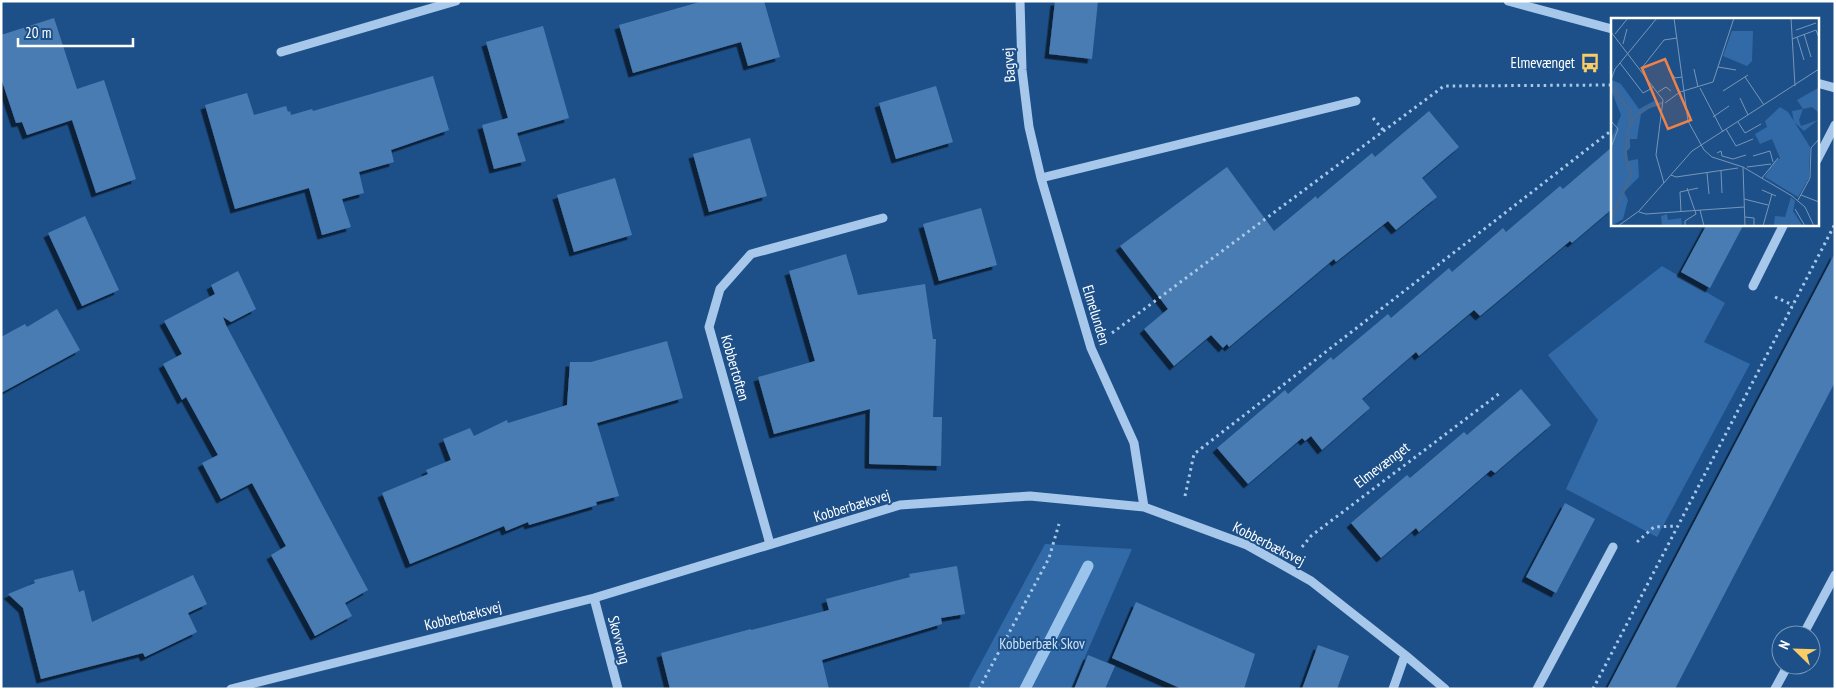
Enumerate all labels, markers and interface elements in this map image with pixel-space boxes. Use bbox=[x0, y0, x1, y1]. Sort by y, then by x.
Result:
scale bar bbox=[18, 15, 132, 47]
inset map bbox=[1611, 18, 1818, 225]
text: 20 m bbox=[25, 23, 51, 42]
street label: Bagvej bbox=[998, 47, 1019, 83]
bus stop icon: Elmevænget bbox=[1579, 52, 1601, 74]
place label: Elmevænget bbox=[1511, 53, 1575, 72]
street label: Elmelunden bbox=[1078, 283, 1115, 347]
street label: Kobbertoften bbox=[717, 333, 754, 403]
street label: Elmevænget bbox=[1350, 438, 1413, 492]
street label: Kobberbæksvej bbox=[811, 485, 892, 526]
street label: Kobberbæksvej bbox=[1230, 517, 1309, 570]
street label: Kobberbæksvej bbox=[422, 597, 503, 634]
street label: Skovvang bbox=[604, 614, 635, 666]
north arrow bbox=[1771, 625, 1821, 675]
park label: Kobberbæk Skov bbox=[999, 634, 1085, 653]
text: N bbox=[1774, 638, 1794, 652]

